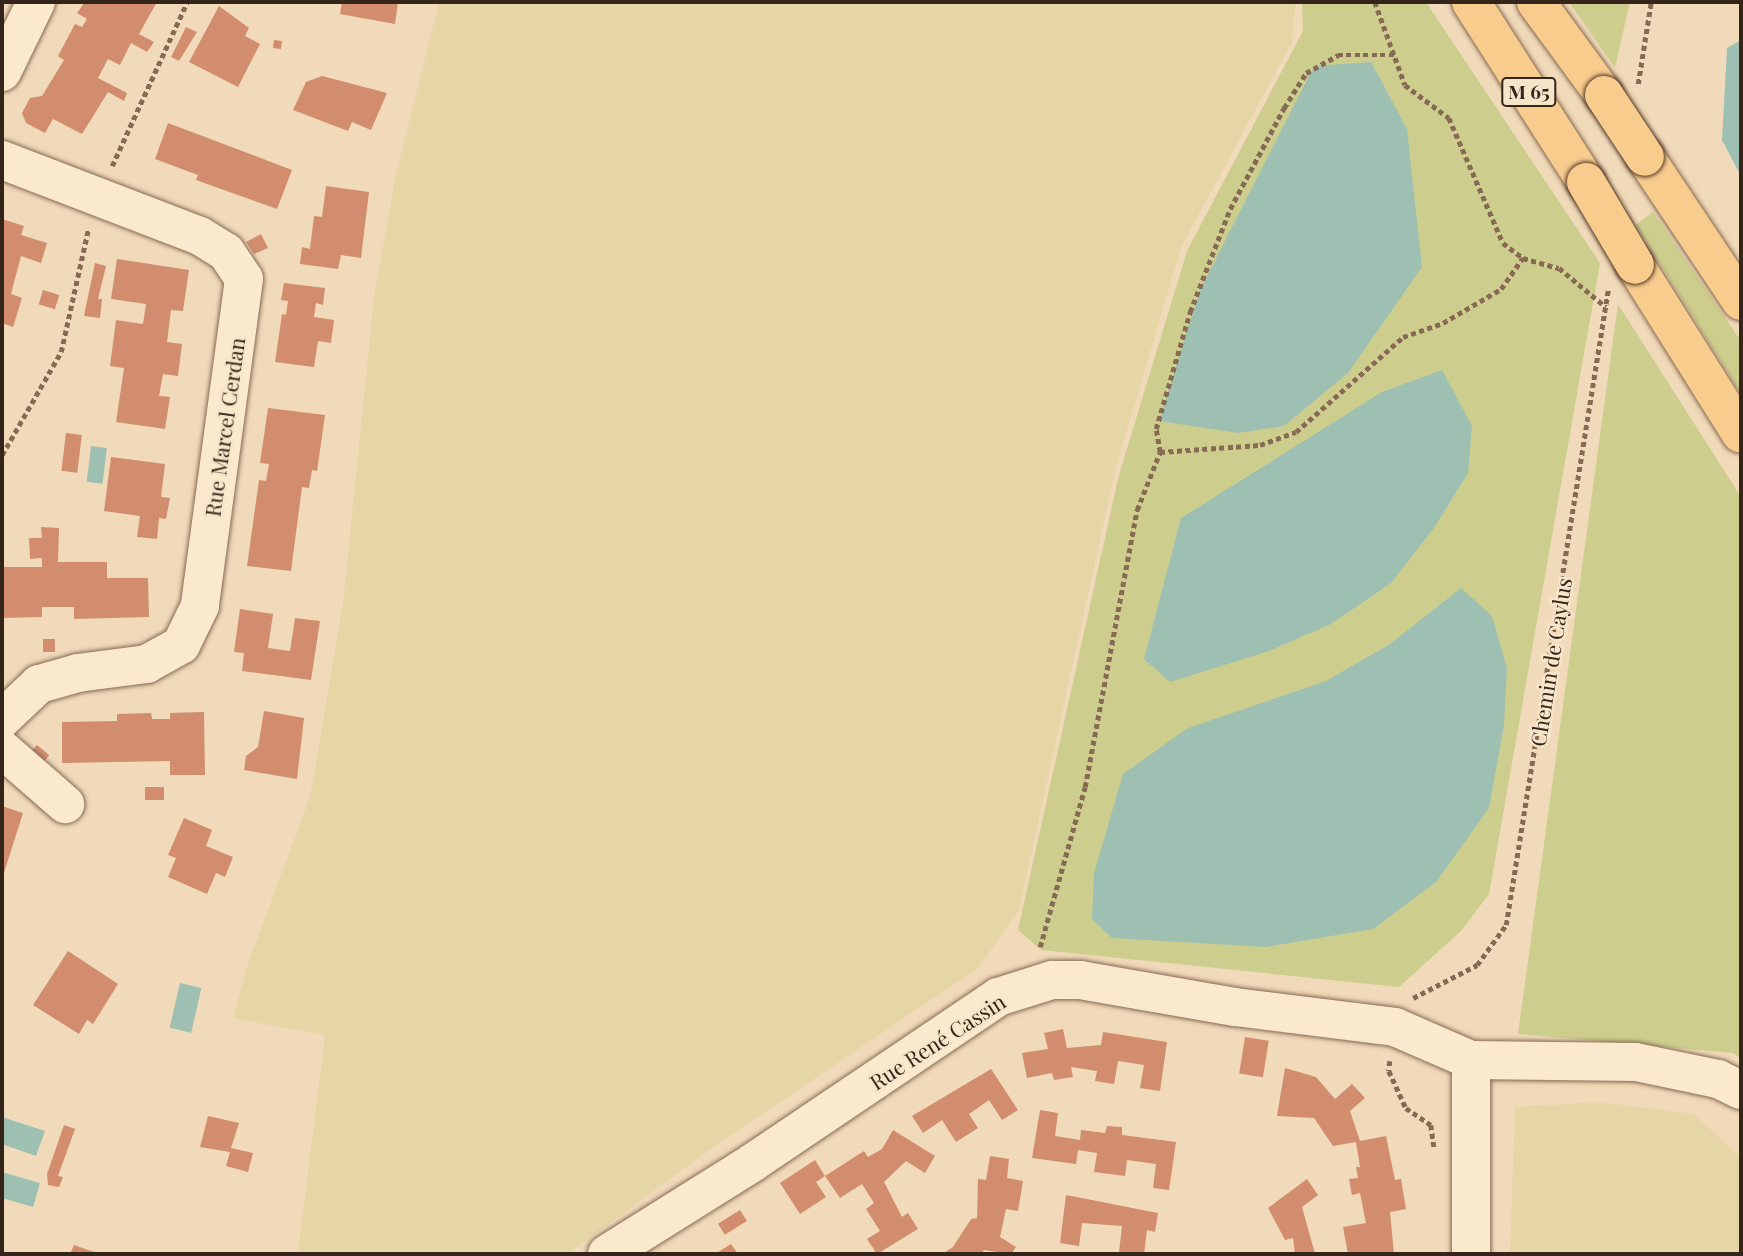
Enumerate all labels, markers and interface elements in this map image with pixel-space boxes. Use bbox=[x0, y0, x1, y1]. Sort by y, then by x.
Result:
road number: M 65 bbox=[1501, 76, 1557, 108]
street label: Rue Marcel Cerdan bbox=[199, 336, 249, 518]
street label: Chemin de Caylus bbox=[1524, 576, 1576, 748]
street label: Rue René Cassin bbox=[864, 988, 1010, 1094]

